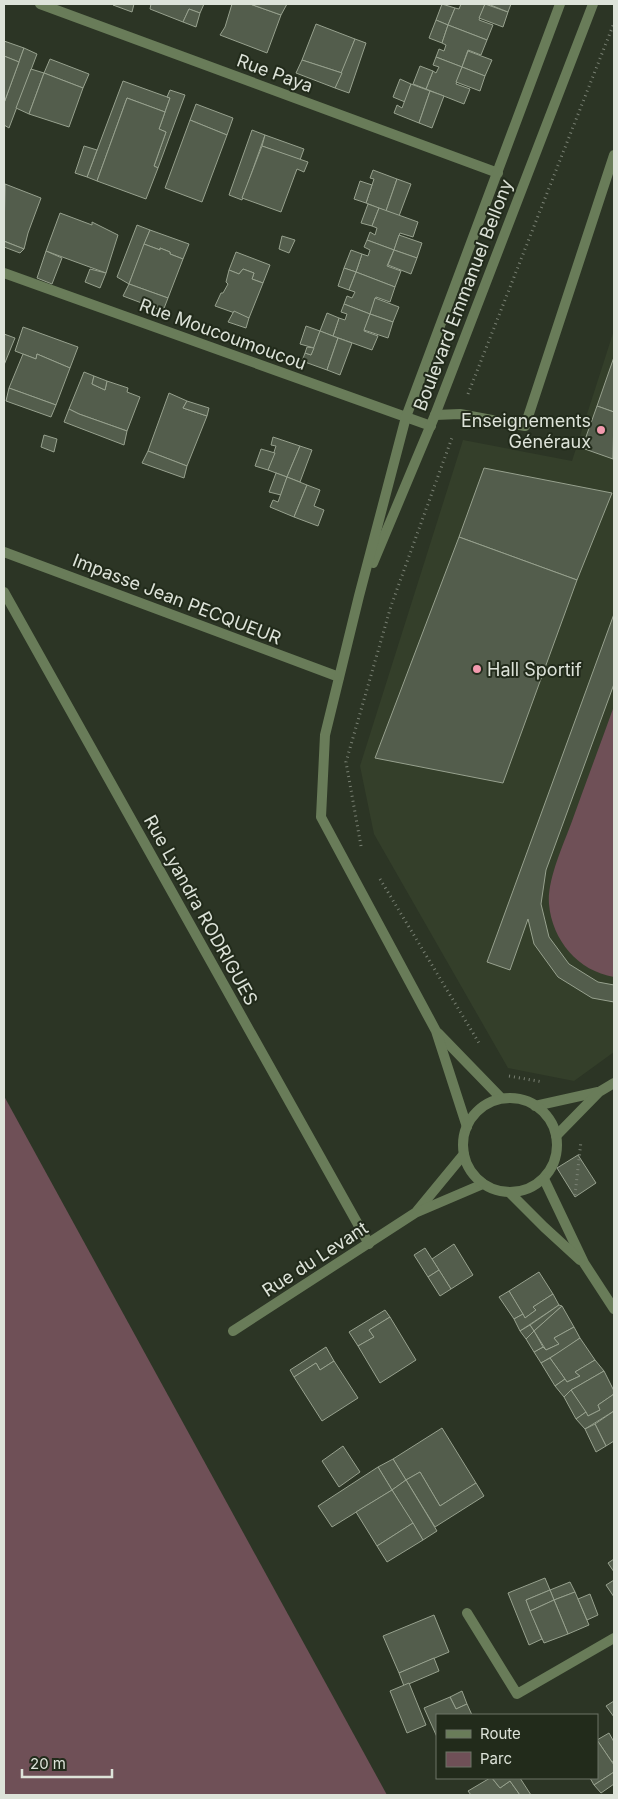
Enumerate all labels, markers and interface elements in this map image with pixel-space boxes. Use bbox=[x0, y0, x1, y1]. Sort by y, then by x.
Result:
street label: Rue Paya bbox=[234, 50, 316, 96]
street label: Boulevard Emmanuel Bellony bbox=[409, 176, 517, 414]
street label: Rue Moucoumoucou bbox=[137, 294, 309, 374]
place label: Enseignements Généraux bbox=[461, 410, 591, 452]
marker: Enseignements Généraux bbox=[595, 424, 607, 436]
street label: Impasse Jean PECQUEUR bbox=[70, 549, 285, 649]
place label: Hall Sportif bbox=[487, 659, 582, 680]
marker: Hall Sportif bbox=[471, 663, 483, 675]
street label: Rue Lyandra RODRIGUES bbox=[140, 811, 262, 1009]
street label: Rue du Levant bbox=[258, 1217, 372, 1301]
legend bbox=[436, 1714, 598, 1779]
text: Route bbox=[480, 1724, 521, 1743]
scale bar bbox=[22, 1746, 112, 1778]
text: Parc bbox=[480, 1749, 512, 1768]
text: 20 m bbox=[30, 1754, 66, 1773]

